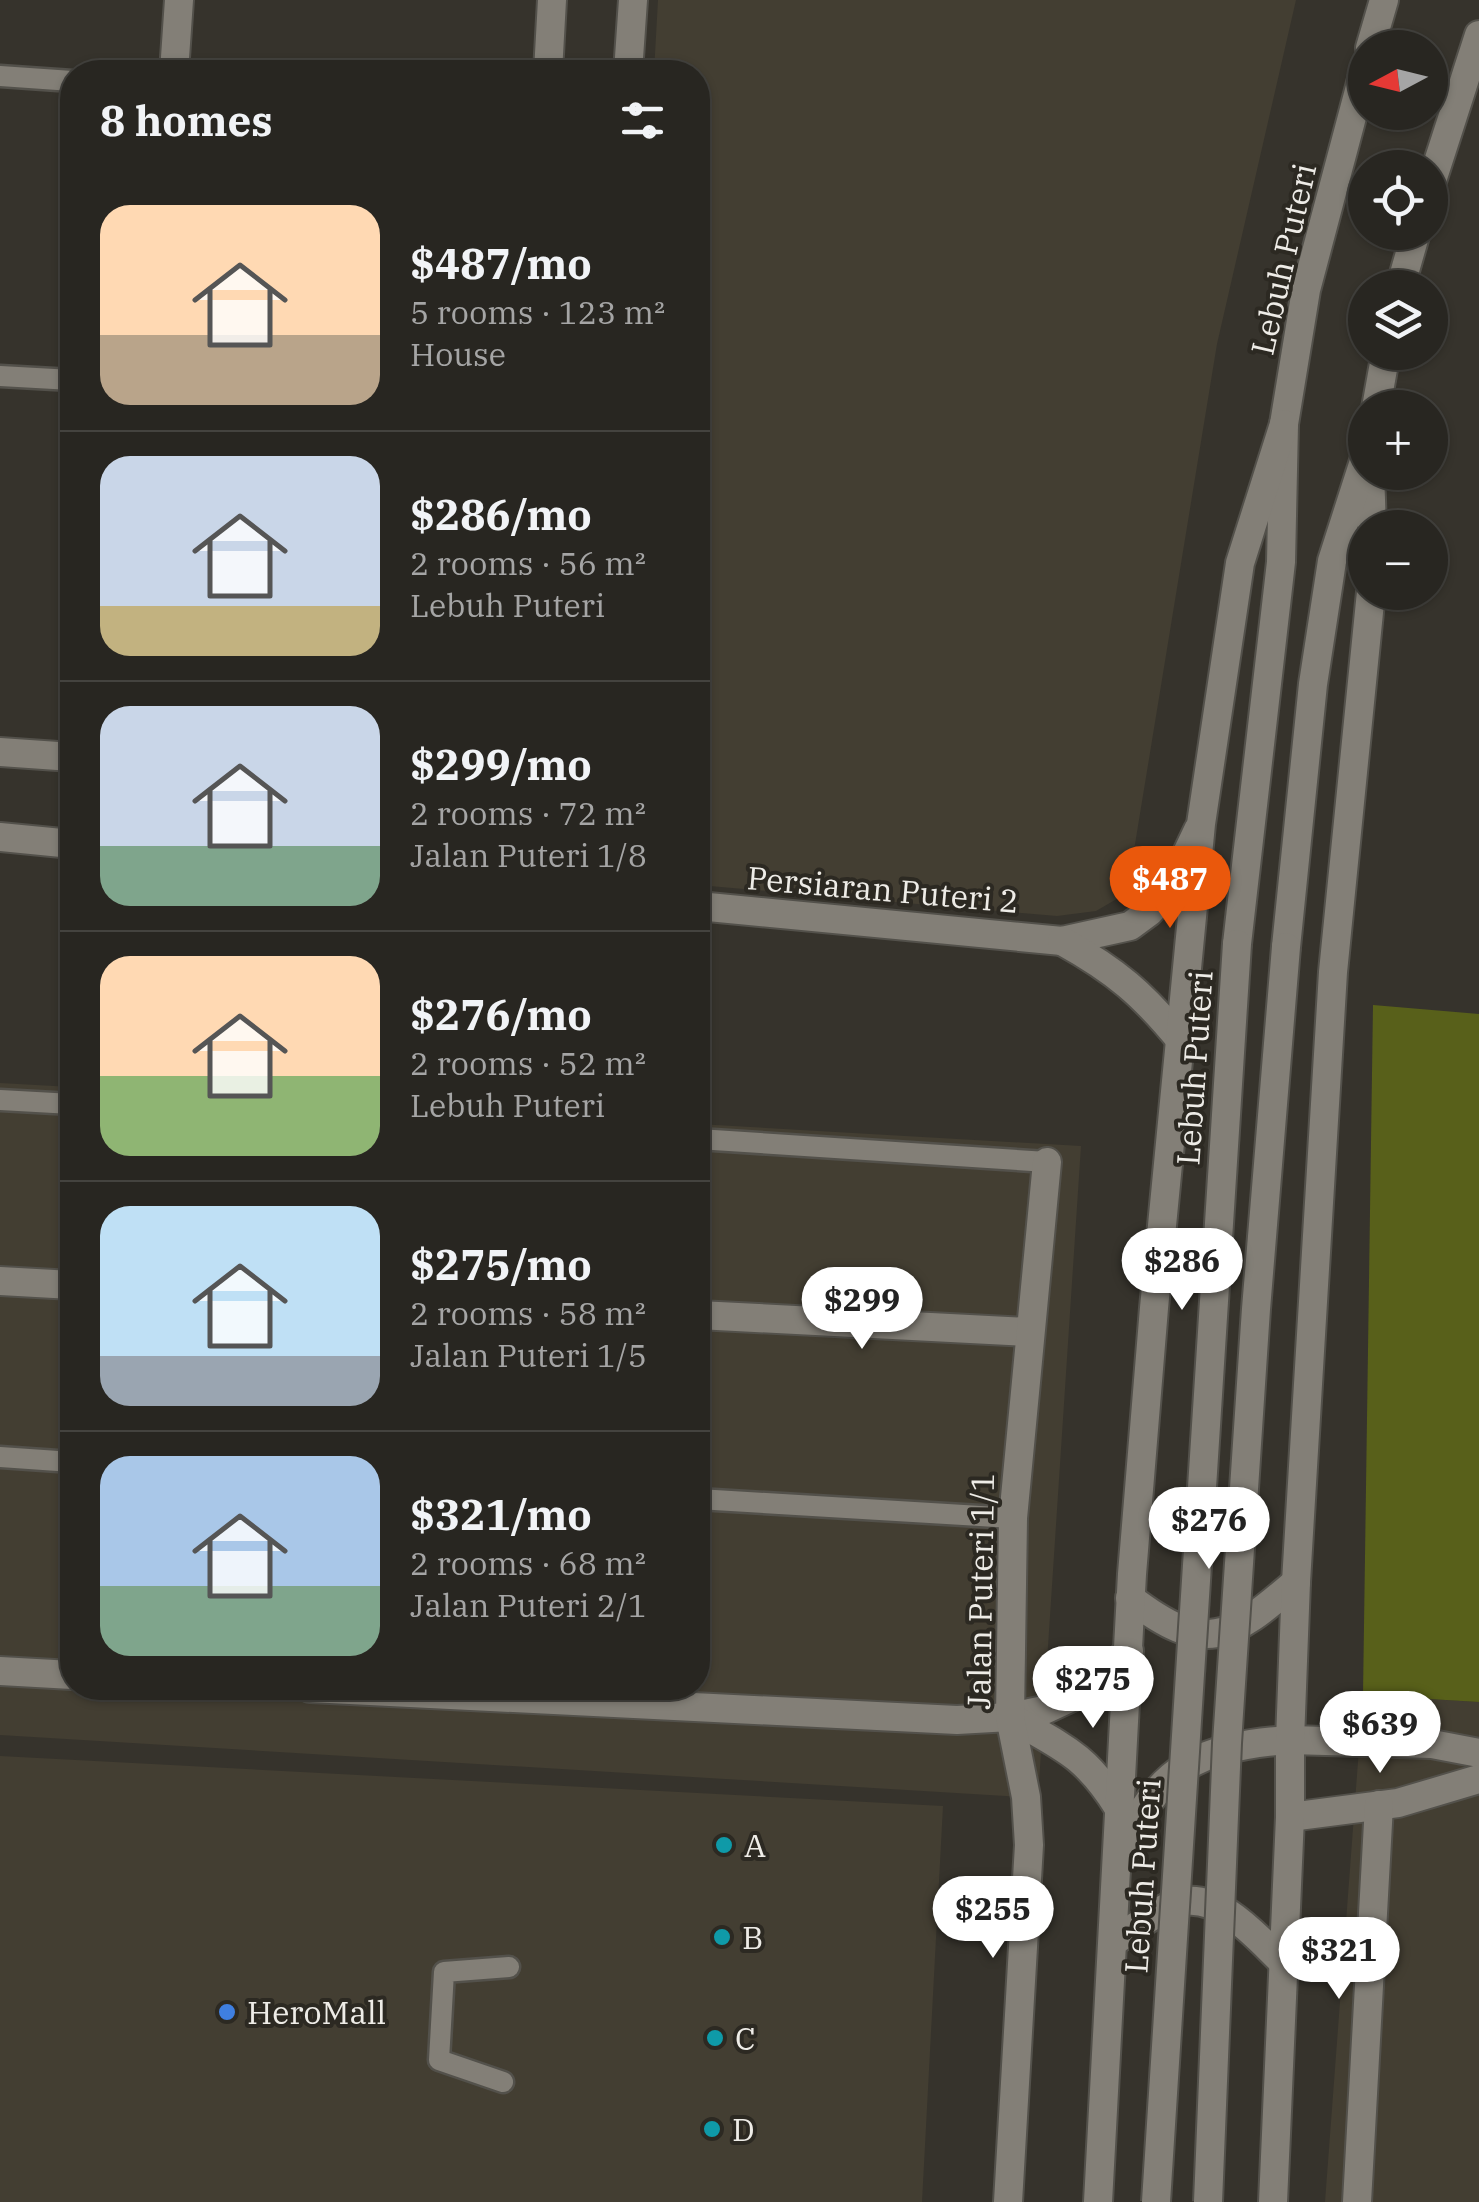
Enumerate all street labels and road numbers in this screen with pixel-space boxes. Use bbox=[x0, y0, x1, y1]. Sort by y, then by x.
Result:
street label: Lebuh Puteri bbox=[1241, 159, 1325, 359]
street label: Persiaran Puteri 2 bbox=[745, 856, 1021, 922]
street label: Lebuh Puteri bbox=[1166, 969, 1222, 1167]
street label: Jalan Puteri 1/1 bbox=[957, 1472, 1003, 1710]
street label: Lebuh Puteri bbox=[1114, 1777, 1170, 1975]

